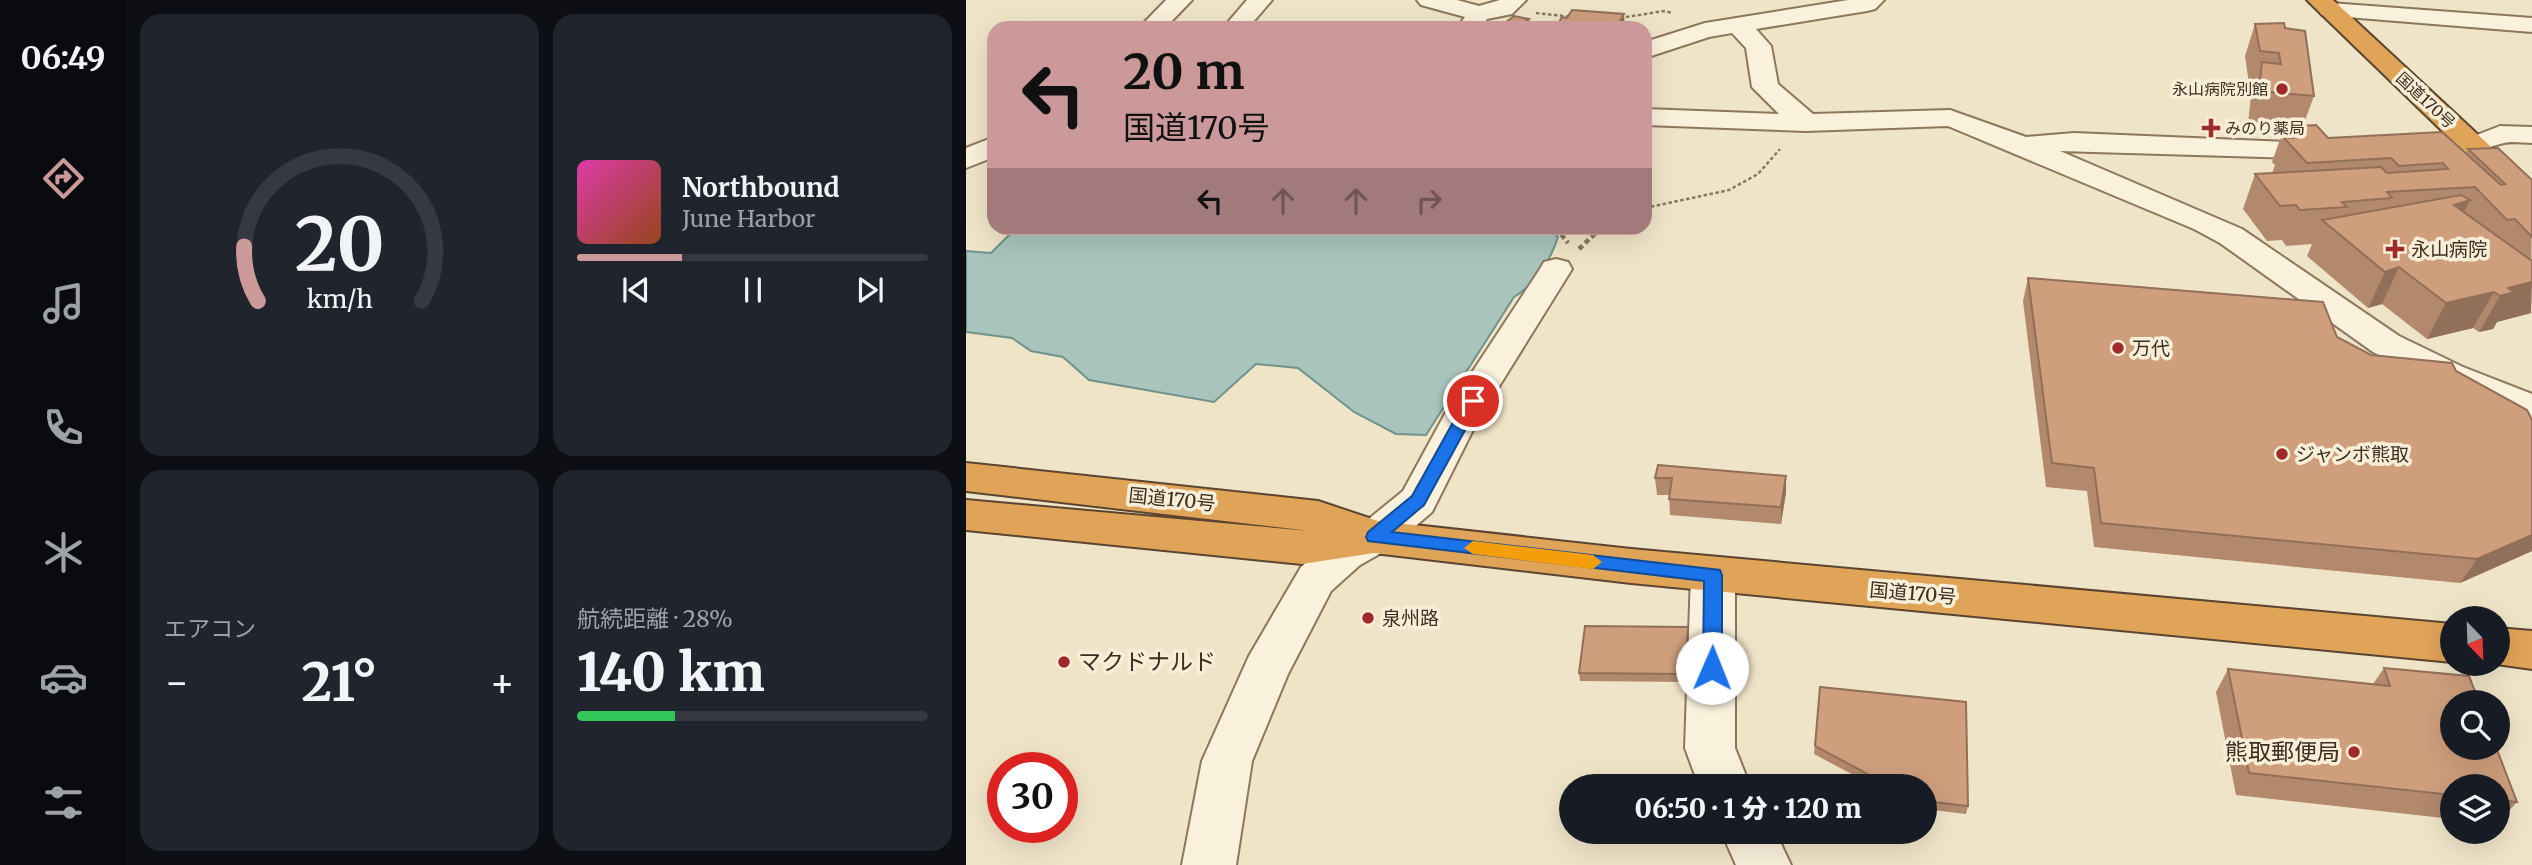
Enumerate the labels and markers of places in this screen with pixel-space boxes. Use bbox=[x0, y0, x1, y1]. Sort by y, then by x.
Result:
place label: 永山病院別館 bbox=[2172, 79, 2268, 99]
marker: 永山病院別館 bbox=[2274, 81, 2290, 97]
place label: みのり薬局 bbox=[2225, 118, 2305, 138]
marker: みのり薬局 bbox=[2203, 120, 2219, 136]
place label: 永山病院 bbox=[2411, 237, 2487, 261]
marker: 永山病院 bbox=[2385, 239, 2405, 259]
place label: 万代 bbox=[2132, 336, 2170, 360]
marker: 万代 bbox=[2110, 340, 2126, 356]
pin bbox=[1443, 371, 1503, 431]
place label: ジャンボ熊取 bbox=[2296, 442, 2409, 466]
marker: ジャンボ熊取 bbox=[2274, 446, 2290, 462]
place label: 泉州路 bbox=[1382, 606, 1439, 630]
marker: 泉州路 bbox=[1360, 610, 1376, 626]
place label: マクドナルド bbox=[1078, 647, 1216, 676]
marker: マクドナルド bbox=[1056, 654, 1072, 670]
place label: 熊取郵便局 bbox=[2225, 737, 2340, 766]
marker: 熊取郵便局 bbox=[2346, 744, 2362, 760]

